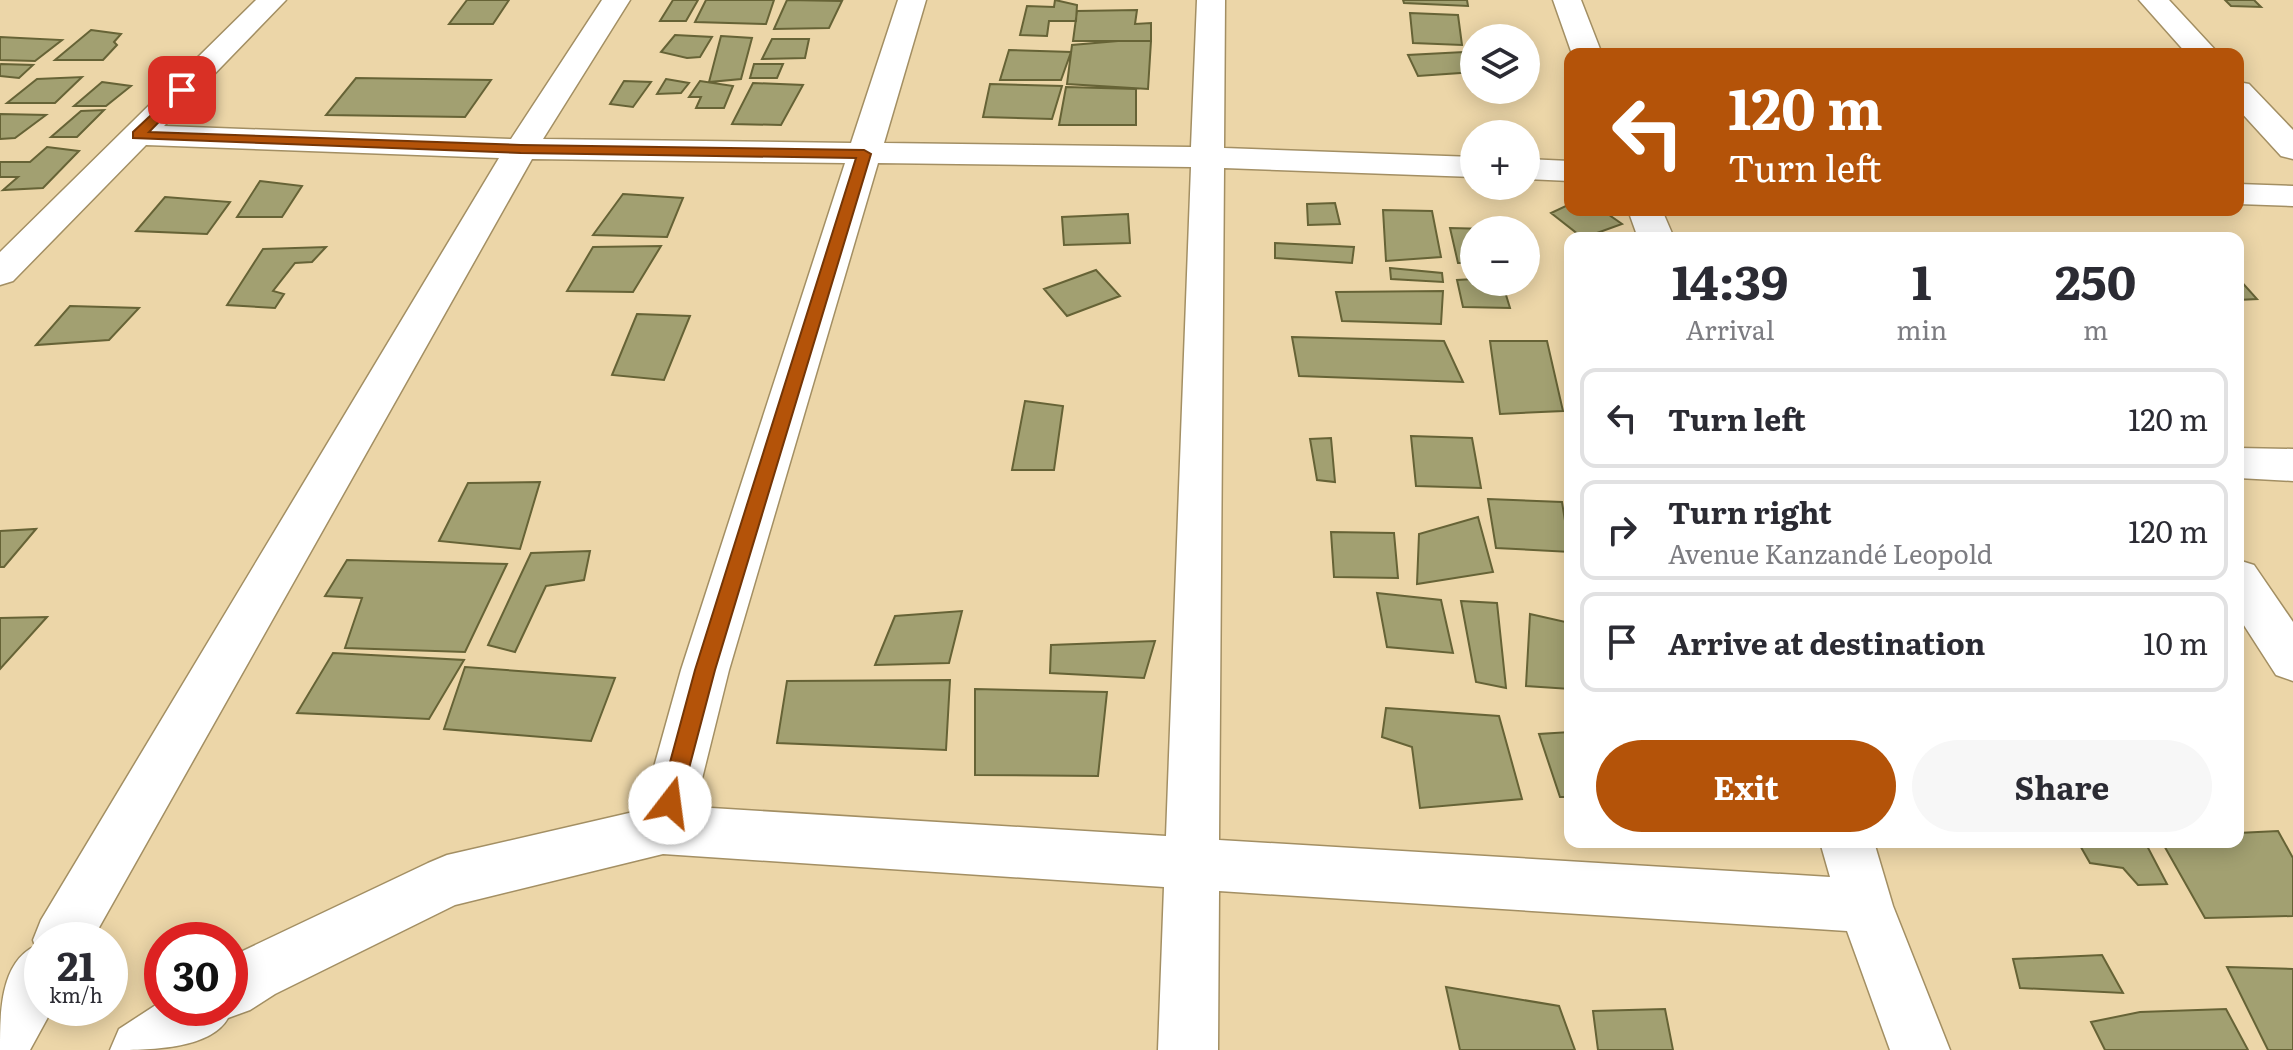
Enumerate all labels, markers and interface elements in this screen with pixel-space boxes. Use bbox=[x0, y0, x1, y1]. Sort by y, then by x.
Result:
map controls bbox=[1460, 24, 1540, 296]
button: layers bbox=[1460, 24, 1540, 104]
pin bbox=[148, 56, 216, 124]
text: 120 m bbox=[1728, 64, 1883, 147]
icon: arrive bbox=[160, 68, 204, 112]
icon: left bbox=[1596, 80, 1700, 184]
button: + bbox=[1460, 120, 1540, 200]
text: Turn left bbox=[1728, 140, 1882, 193]
button: − bbox=[1460, 216, 1540, 296]
text: 14:39 bbox=[1672, 244, 1788, 315]
text: 1 bbox=[1912, 244, 1932, 315]
text: 250 bbox=[2055, 244, 2136, 315]
text: Arrival bbox=[1686, 309, 1774, 348]
text: min bbox=[1896, 309, 1947, 348]
text: m bbox=[2083, 309, 2108, 348]
icon: left bbox=[1600, 396, 1644, 440]
text: Turn left bbox=[1668, 396, 1806, 440]
text: 120 m bbox=[2128, 396, 2208, 440]
text: Turn right bbox=[1668, 489, 1832, 533]
icon: right bbox=[1600, 508, 1644, 552]
text: 120 m bbox=[2128, 508, 2208, 552]
text: Avenue Kanzandé Leopold bbox=[1668, 533, 1993, 572]
icon: arrive bbox=[1600, 620, 1644, 664]
text: Arrive at destination bbox=[1668, 620, 1985, 664]
text: 10 m bbox=[2143, 620, 2208, 664]
button: Exit bbox=[1596, 740, 1896, 832]
button: Share bbox=[1912, 740, 2212, 832]
position arrow bbox=[628, 761, 712, 845]
speed limit sign: 30 bbox=[144, 922, 248, 1026]
text: 21 bbox=[57, 934, 95, 993]
text: km/h bbox=[49, 979, 103, 1009]

